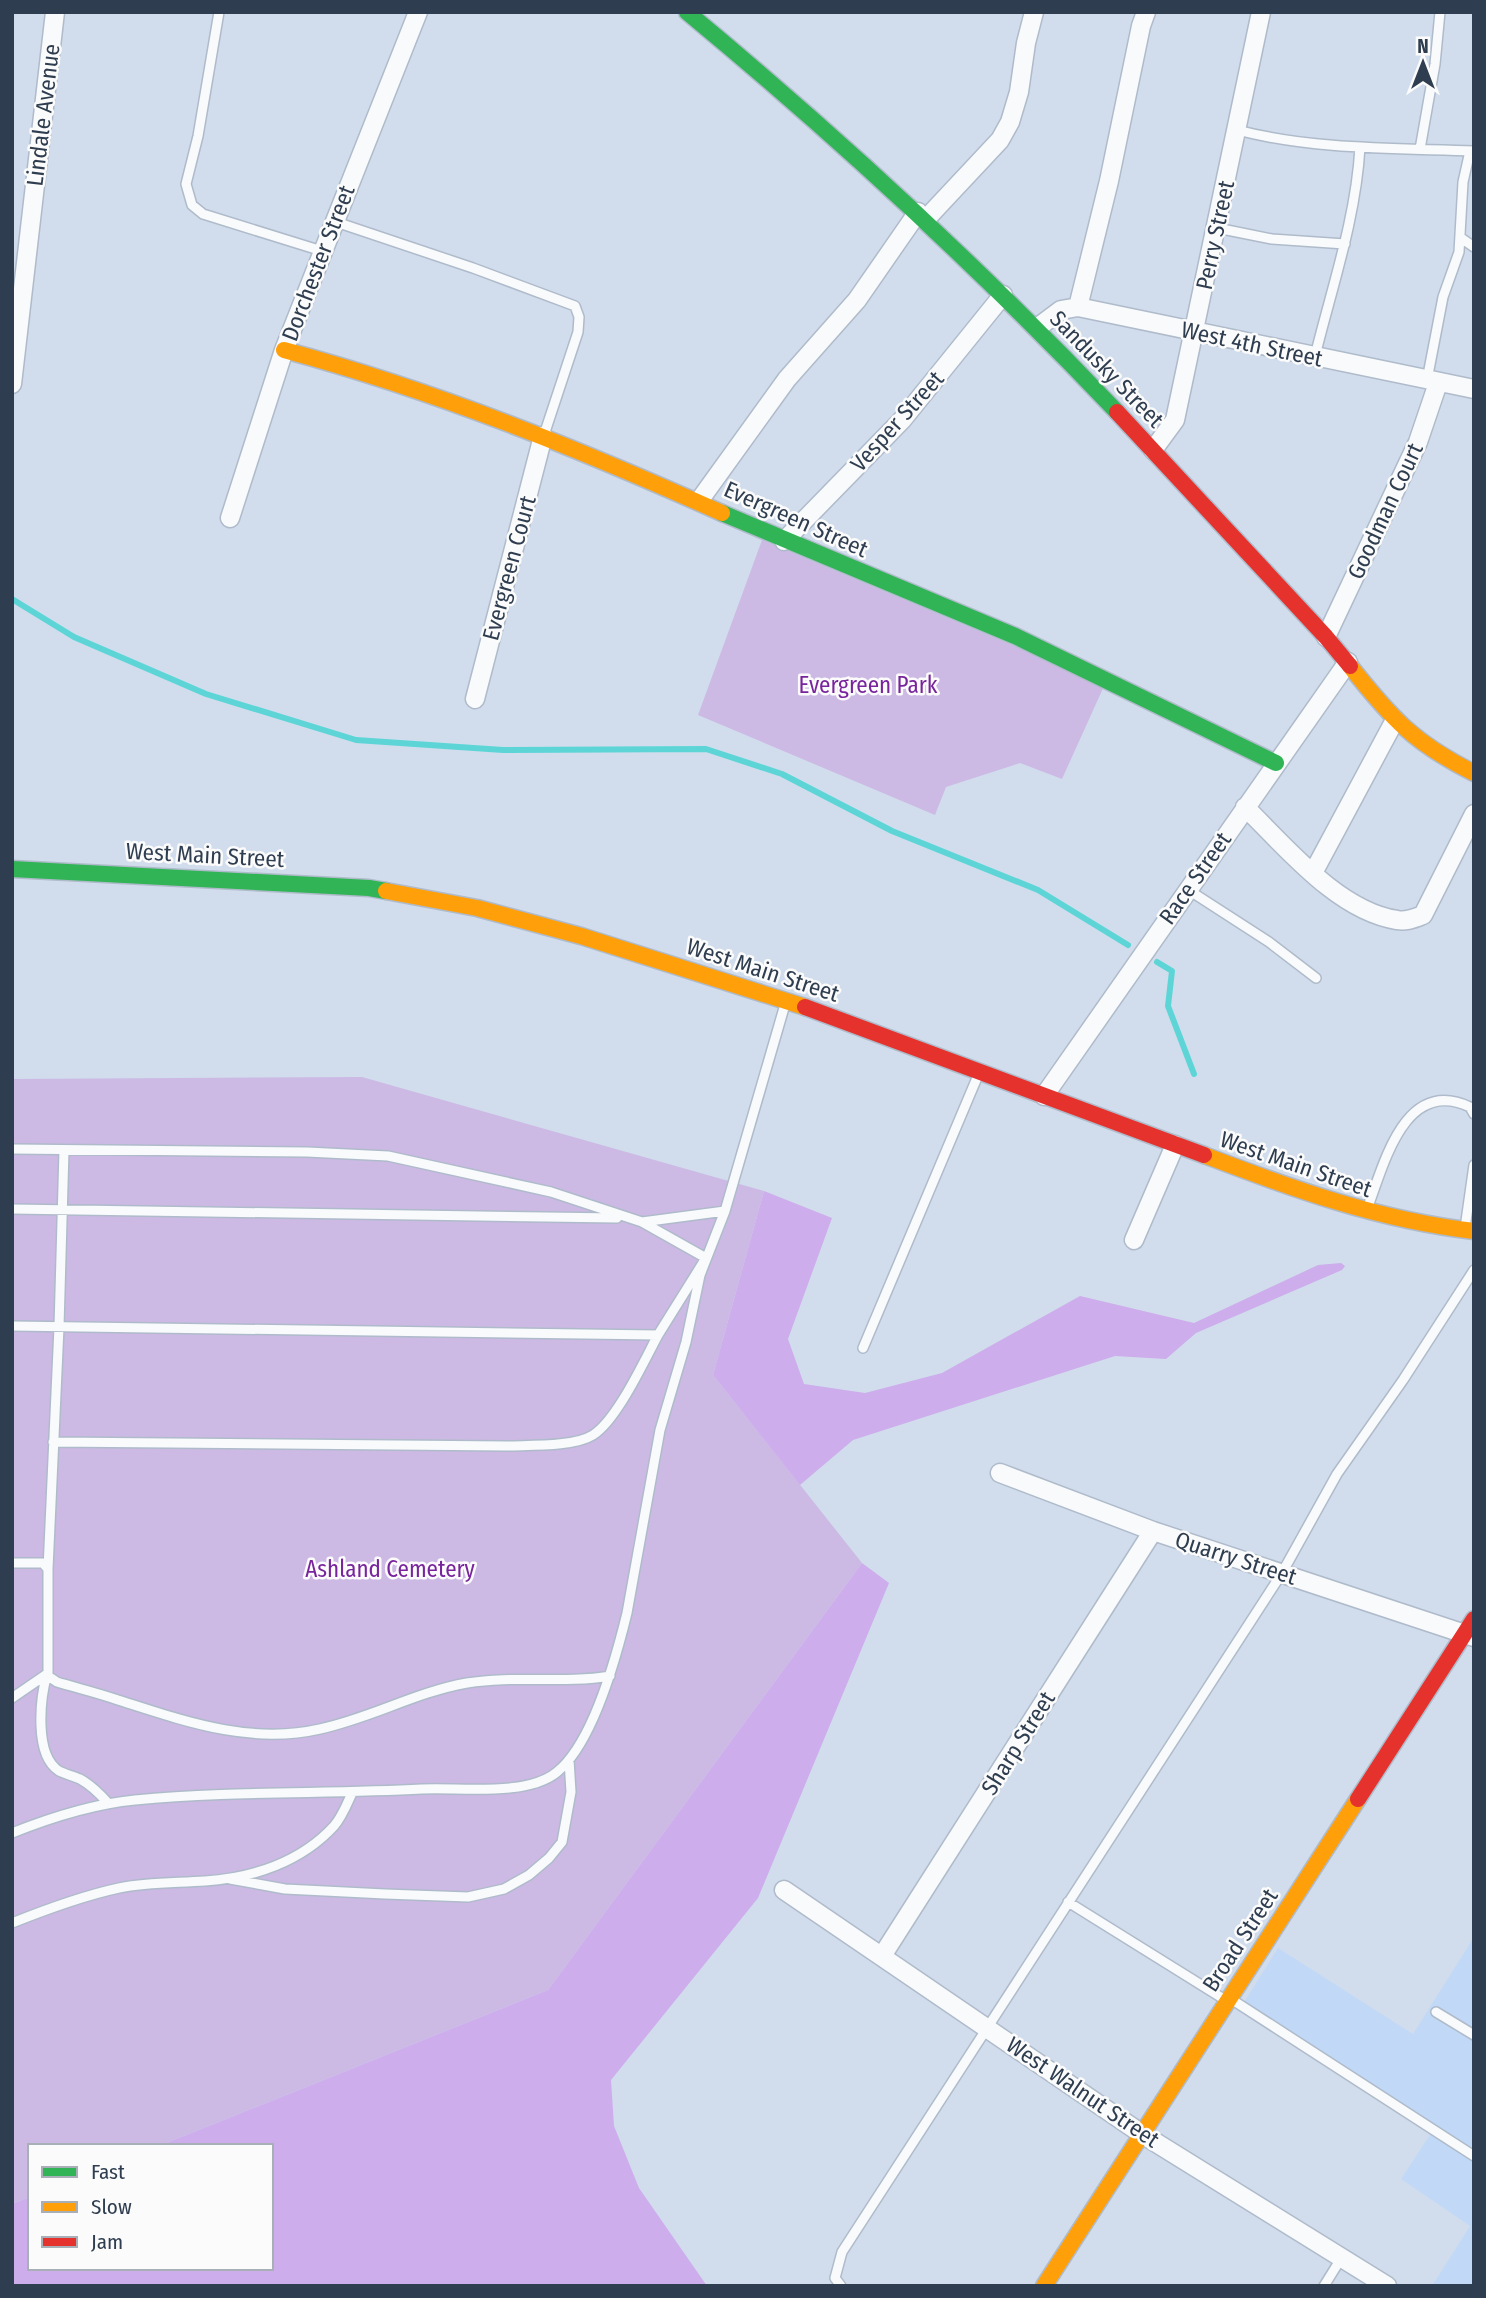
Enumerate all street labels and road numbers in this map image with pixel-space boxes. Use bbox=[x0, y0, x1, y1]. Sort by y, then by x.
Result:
street label: Lindale Avenue bbox=[20, 42, 66, 188]
street label: Perry Street bbox=[1190, 177, 1240, 292]
street label: Dorchester Street bbox=[275, 181, 361, 345]
street label: Sandusky Street bbox=[1044, 305, 1170, 434]
street label: West 4th Street bbox=[1179, 315, 1326, 373]
street label: Vesper Street bbox=[844, 364, 950, 477]
street label: Goodman Court bbox=[1341, 438, 1429, 584]
street label: Evergreen Street bbox=[720, 475, 873, 563]
street label: Evergreen Court bbox=[476, 492, 542, 644]
street label: Race Street bbox=[1153, 826, 1237, 930]
street label: West Main Street bbox=[125, 837, 285, 873]
street label: West Main Street bbox=[683, 932, 843, 1008]
street label: West Main Street bbox=[1216, 1125, 1376, 1203]
street label: Quarry Street bbox=[1172, 1525, 1301, 1591]
street label: Sharp Street bbox=[975, 1686, 1061, 1800]
street label: Broad Street bbox=[1196, 1883, 1284, 1997]
street label: West Walnut Street bbox=[1001, 2031, 1165, 2154]

